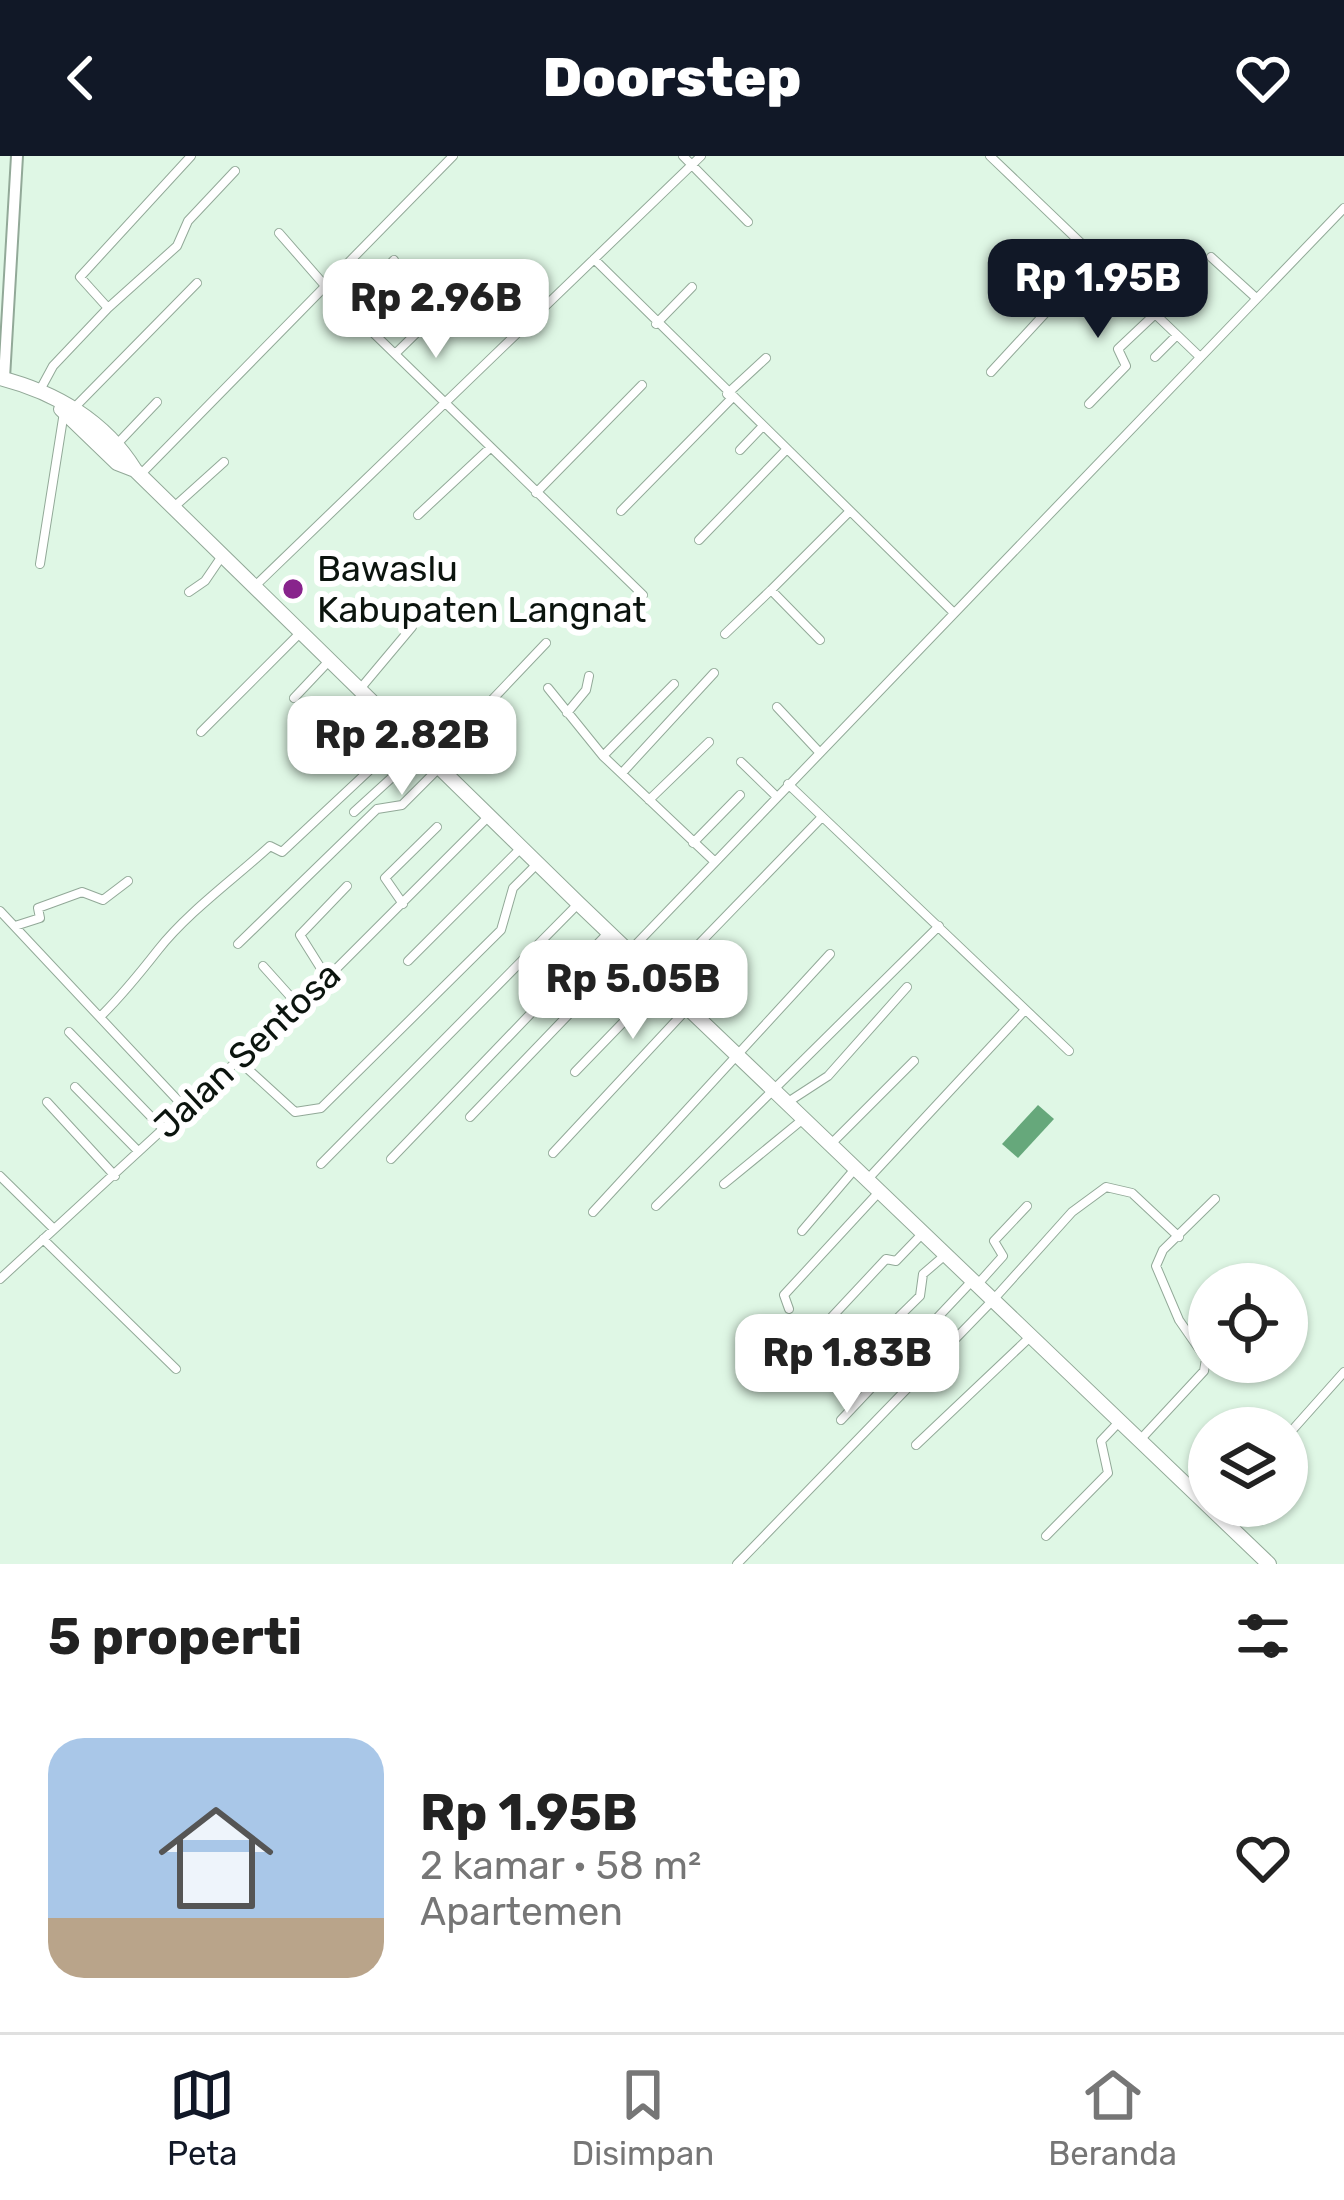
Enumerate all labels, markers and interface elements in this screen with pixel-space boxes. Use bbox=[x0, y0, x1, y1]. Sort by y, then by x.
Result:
icon: back bbox=[48, 45, 114, 111]
icon: heart bbox=[1230, 45, 1296, 111]
text: Doorstep bbox=[543, 46, 801, 110]
pin: Rp 1.95B bbox=[974, 239, 1222, 341]
text: Rp 1.95B bbox=[1015, 255, 1181, 301]
pin: Rp 2.96B bbox=[312, 259, 560, 361]
text: Rp 2.96B bbox=[350, 275, 522, 321]
place label: Bawaslu Kabupaten Langnat bbox=[317, 547, 646, 631]
marker: Bawaslu Kabupaten Langnat bbox=[280, 576, 306, 602]
pin: Rp 2.82B bbox=[278, 696, 526, 798]
text: Rp 2.82B bbox=[314, 712, 490, 758]
pin: Rp 5.05B bbox=[509, 940, 757, 1042]
street label: Jalan Sentosa bbox=[145, 953, 349, 1147]
text: Rp 5.05B bbox=[546, 956, 720, 1002]
map controls bbox=[1188, 1263, 1308, 1527]
button: locate bbox=[1188, 1263, 1308, 1383]
pin: Rp 1.83B bbox=[723, 1314, 971, 1416]
text: Rp 1.83B bbox=[762, 1330, 932, 1376]
button: layers bbox=[1188, 1407, 1308, 1527]
icon: filters bbox=[1230, 1603, 1296, 1669]
text: 5 properti bbox=[48, 1606, 302, 1667]
text: Rp 1.95B bbox=[420, 1782, 638, 1843]
icon: home bbox=[144, 1786, 288, 1930]
icon: heart bbox=[1230, 1825, 1296, 1891]
text: 2 kamar · 58 m² bbox=[420, 1843, 701, 1889]
text: Apartemen bbox=[420, 1889, 623, 1935]
tab: Peta bbox=[167, 2062, 237, 2173]
tab: Disimpan bbox=[571, 2062, 714, 2173]
tab: Beranda bbox=[1048, 2062, 1177, 2173]

